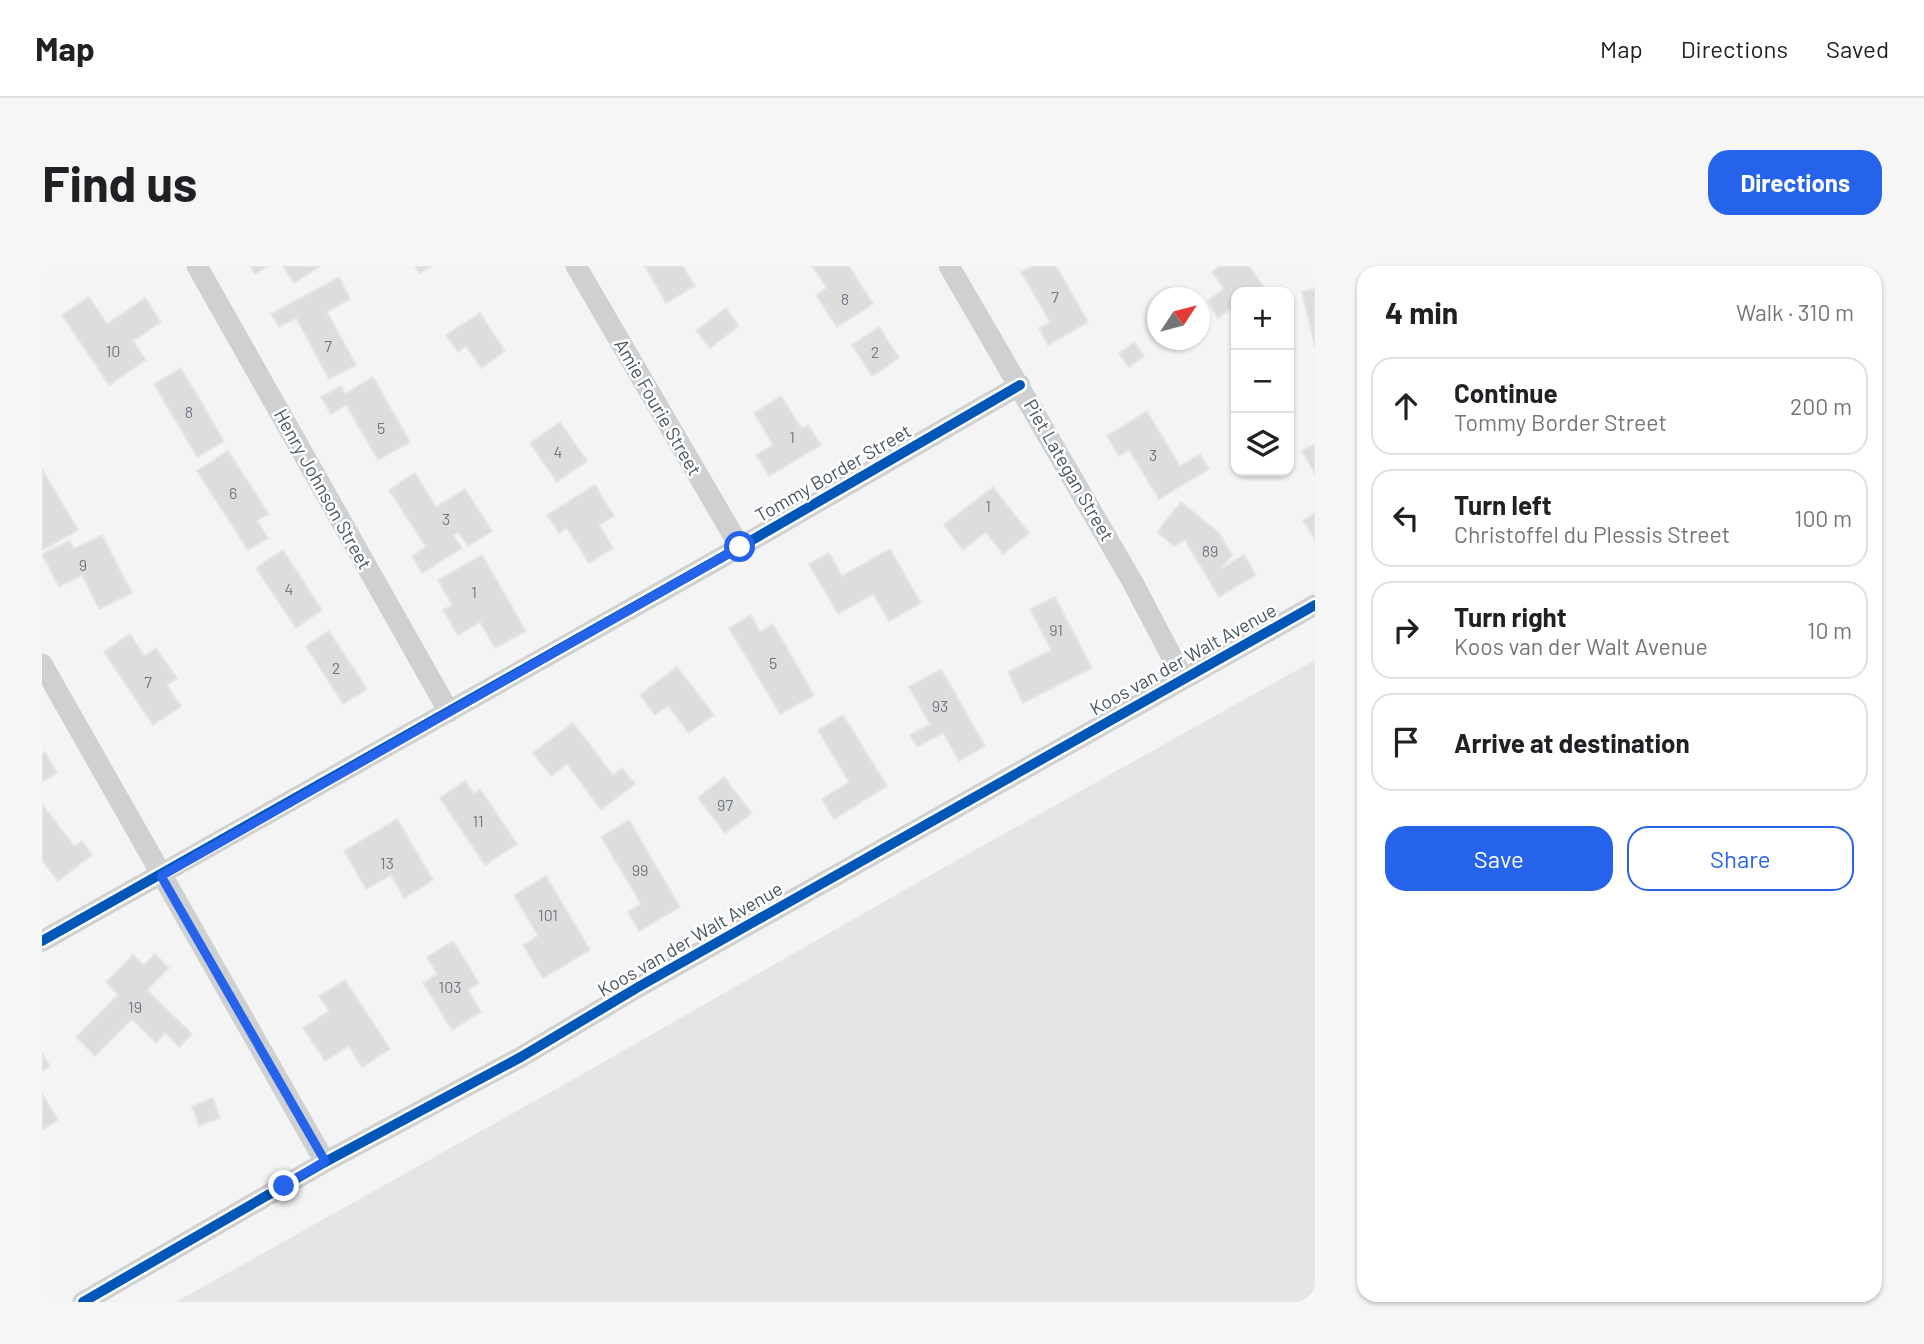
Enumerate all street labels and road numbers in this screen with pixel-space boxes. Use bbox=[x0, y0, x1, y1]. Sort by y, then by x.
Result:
street label: Amie Fourie Street bbox=[610, 334, 707, 479]
street label: Piet Lategan Street bbox=[1020, 395, 1119, 545]
street label: Henry Johnson Street bbox=[270, 404, 377, 573]
street label: Tommy Border Street bbox=[751, 419, 915, 526]
street label: Koos van der Walt Avenue bbox=[1085, 598, 1280, 719]
street label: Koos van der Walt Avenue bbox=[593, 876, 786, 1001]

